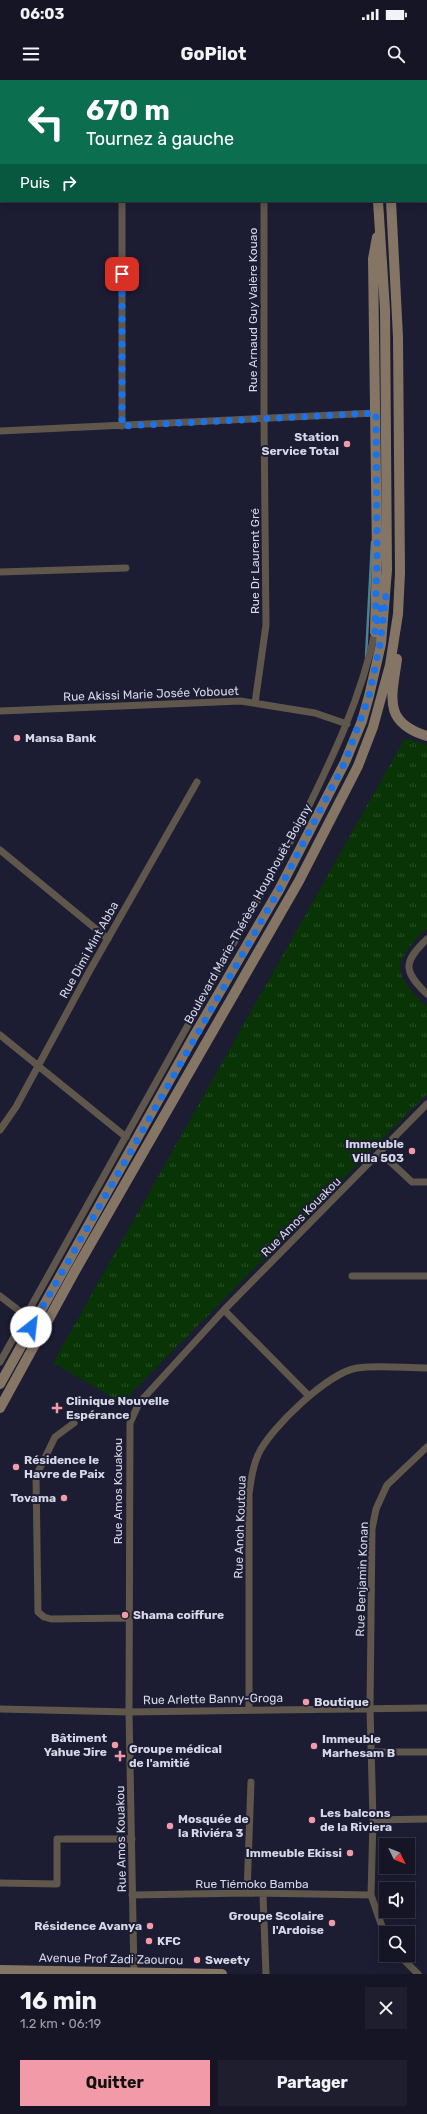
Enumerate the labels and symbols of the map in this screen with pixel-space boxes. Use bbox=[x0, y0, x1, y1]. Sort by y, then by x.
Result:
street label: Rue Arnaud Guy Valère Kouao bbox=[246, 228, 260, 392]
pin bbox=[105, 257, 139, 291]
place label: Station Service Total bbox=[261, 430, 339, 458]
marker: Station Service Total bbox=[342, 439, 352, 449]
street label: Rue Dr Laurent Gré bbox=[248, 508, 262, 614]
street label: Rue Akissi Marie Josée Yobouet bbox=[63, 684, 239, 704]
place label: Mansa Bank bbox=[25, 731, 96, 745]
marker: Mansa Bank bbox=[12, 733, 22, 743]
street label: Boulevard Marie-Thérèse Houphouët-Boigny bbox=[182, 801, 315, 1026]
street label: Rue Dimi Mint Abba bbox=[57, 899, 121, 1001]
place label: Immeuble Villa 503 bbox=[345, 1137, 404, 1165]
marker: Immeuble Villa 503 bbox=[407, 1146, 417, 1156]
street label: Rue Amos Kouakou bbox=[258, 1174, 344, 1260]
position arrow bbox=[10, 1306, 52, 1348]
place label: Clinique Nouvelle Espérance bbox=[66, 1394, 169, 1422]
marker: Clinique Nouvelle Espérance bbox=[51, 1402, 63, 1414]
street label: Rue Amos Kouakou bbox=[111, 1438, 125, 1544]
place label: Résidence le Havre de Paix bbox=[24, 1453, 105, 1481]
marker: Résidence le Havre de Paix bbox=[11, 1462, 21, 1472]
street label: Rue Anoh Koutoua bbox=[231, 1475, 249, 1579]
place label: Tovama bbox=[10, 1491, 56, 1505]
marker: Tovama bbox=[59, 1493, 69, 1503]
street label: Rue Benjamin Konan bbox=[353, 1521, 371, 1637]
place label: Shama coiffure bbox=[133, 1608, 224, 1622]
marker: Shama coiffure bbox=[120, 1610, 130, 1620]
street label: Rue Arlette Banny-Groga bbox=[143, 1691, 283, 1707]
place label: Boutique bbox=[314, 1695, 369, 1709]
marker: Boutique bbox=[301, 1697, 311, 1707]
place label: Bâtiment Yahue Jire bbox=[44, 1731, 107, 1759]
place label: Immeuble Marhesam B bbox=[322, 1732, 395, 1760]
marker: Bâtiment Yahue Jire bbox=[110, 1740, 120, 1750]
marker: Immeuble Marhesam B bbox=[309, 1741, 319, 1751]
place label: Groupe médical de l'amitié bbox=[129, 1742, 222, 1770]
marker: Groupe médical de l'amitié bbox=[114, 1750, 126, 1762]
street label: Rue Amos Kouakou bbox=[113, 1786, 129, 1892]
place label: Les balcons de la Riviera bbox=[320, 1806, 392, 1834]
place label: Mosquée de la Riviéra 3 bbox=[178, 1812, 249, 1840]
marker: Les balcons de la Riviera bbox=[307, 1815, 317, 1825]
marker: Mosquée de la Riviéra 3 bbox=[165, 1821, 175, 1831]
north arrow bbox=[379, 1838, 415, 1874]
place label: Immeuble Ekissi bbox=[246, 1846, 342, 1860]
marker: Immeuble Ekissi bbox=[345, 1848, 355, 1858]
street label: Rue Tiémoko Bamba bbox=[195, 1877, 309, 1891]
place label: Groupe Scolaire l'Ardoise bbox=[229, 1909, 324, 1937]
marker: Groupe Scolaire l'Ardoise bbox=[327, 1918, 337, 1928]
place label: Résidence Avanya bbox=[34, 1919, 142, 1933]
marker: Résidence Avanya bbox=[145, 1921, 155, 1931]
place label: KFC bbox=[157, 1934, 181, 1948]
marker: KFC bbox=[144, 1936, 154, 1946]
street label: Avenue Prof Zadi Zaourou bbox=[39, 1951, 183, 1967]
place label: Sweety bbox=[205, 1953, 250, 1967]
marker: Sweety bbox=[192, 1955, 202, 1965]

